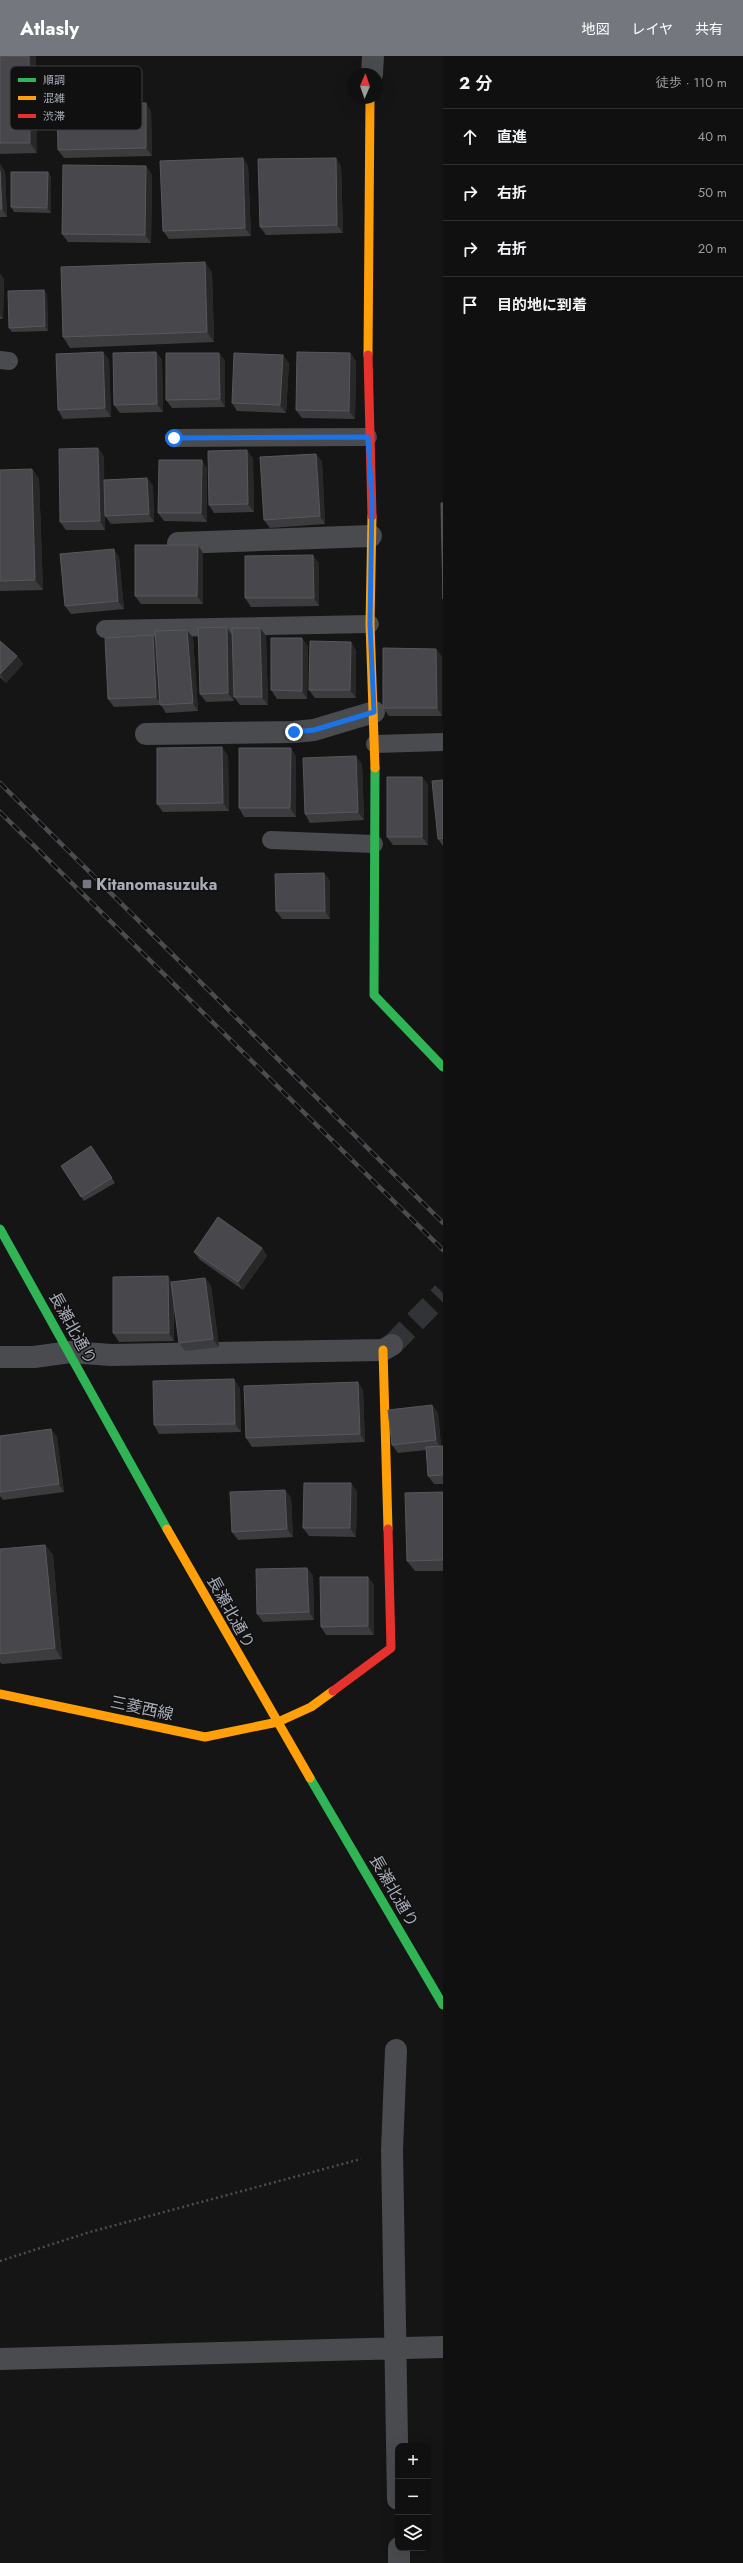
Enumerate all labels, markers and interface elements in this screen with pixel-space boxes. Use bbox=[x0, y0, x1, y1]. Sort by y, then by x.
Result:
text: Atlasly bbox=[20, 15, 79, 42]
text: 地図 bbox=[581, 19, 609, 39]
text: レイヤ bbox=[631, 19, 673, 39]
text: 共有 bbox=[695, 19, 723, 39]
legend bbox=[10, 66, 142, 130]
north arrow bbox=[347, 68, 383, 104]
text: 2 分 bbox=[459, 71, 492, 95]
text: 順調 bbox=[43, 72, 65, 88]
text: 徒歩 · 110 m bbox=[656, 73, 727, 92]
text: 混雑 bbox=[43, 90, 65, 106]
text: 渋滞 bbox=[43, 108, 65, 124]
icon: ahead bbox=[459, 126, 481, 148]
text: 直進 bbox=[497, 126, 527, 148]
text: 40 m bbox=[698, 127, 727, 146]
icon: right bbox=[459, 182, 481, 204]
text: 右折 bbox=[497, 182, 527, 204]
text: 50 m bbox=[698, 183, 727, 202]
icon: right bbox=[459, 238, 481, 260]
text: 右折 bbox=[497, 238, 527, 260]
text: 20 m bbox=[698, 239, 727, 258]
icon: arrive bbox=[459, 294, 481, 316]
text: 目的地に到着 bbox=[497, 294, 587, 316]
route start bbox=[165, 429, 183, 447]
route end bbox=[285, 723, 303, 741]
place label: Kitanomasuzuka bbox=[96, 873, 217, 896]
marker: Kitanomasuzuka bbox=[81, 878, 93, 890]
street label: 長瀬北通り bbox=[44, 1287, 102, 1369]
street label: 長瀬北通り bbox=[202, 1571, 260, 1653]
street label: 三菱西線 bbox=[108, 1690, 176, 1726]
street label: 長瀬北通り bbox=[364, 1851, 424, 1931]
map controls bbox=[395, 2443, 431, 2551]
button: + bbox=[395, 2443, 431, 2479]
button: − bbox=[395, 2479, 431, 2515]
button: layers bbox=[395, 2515, 431, 2551]

